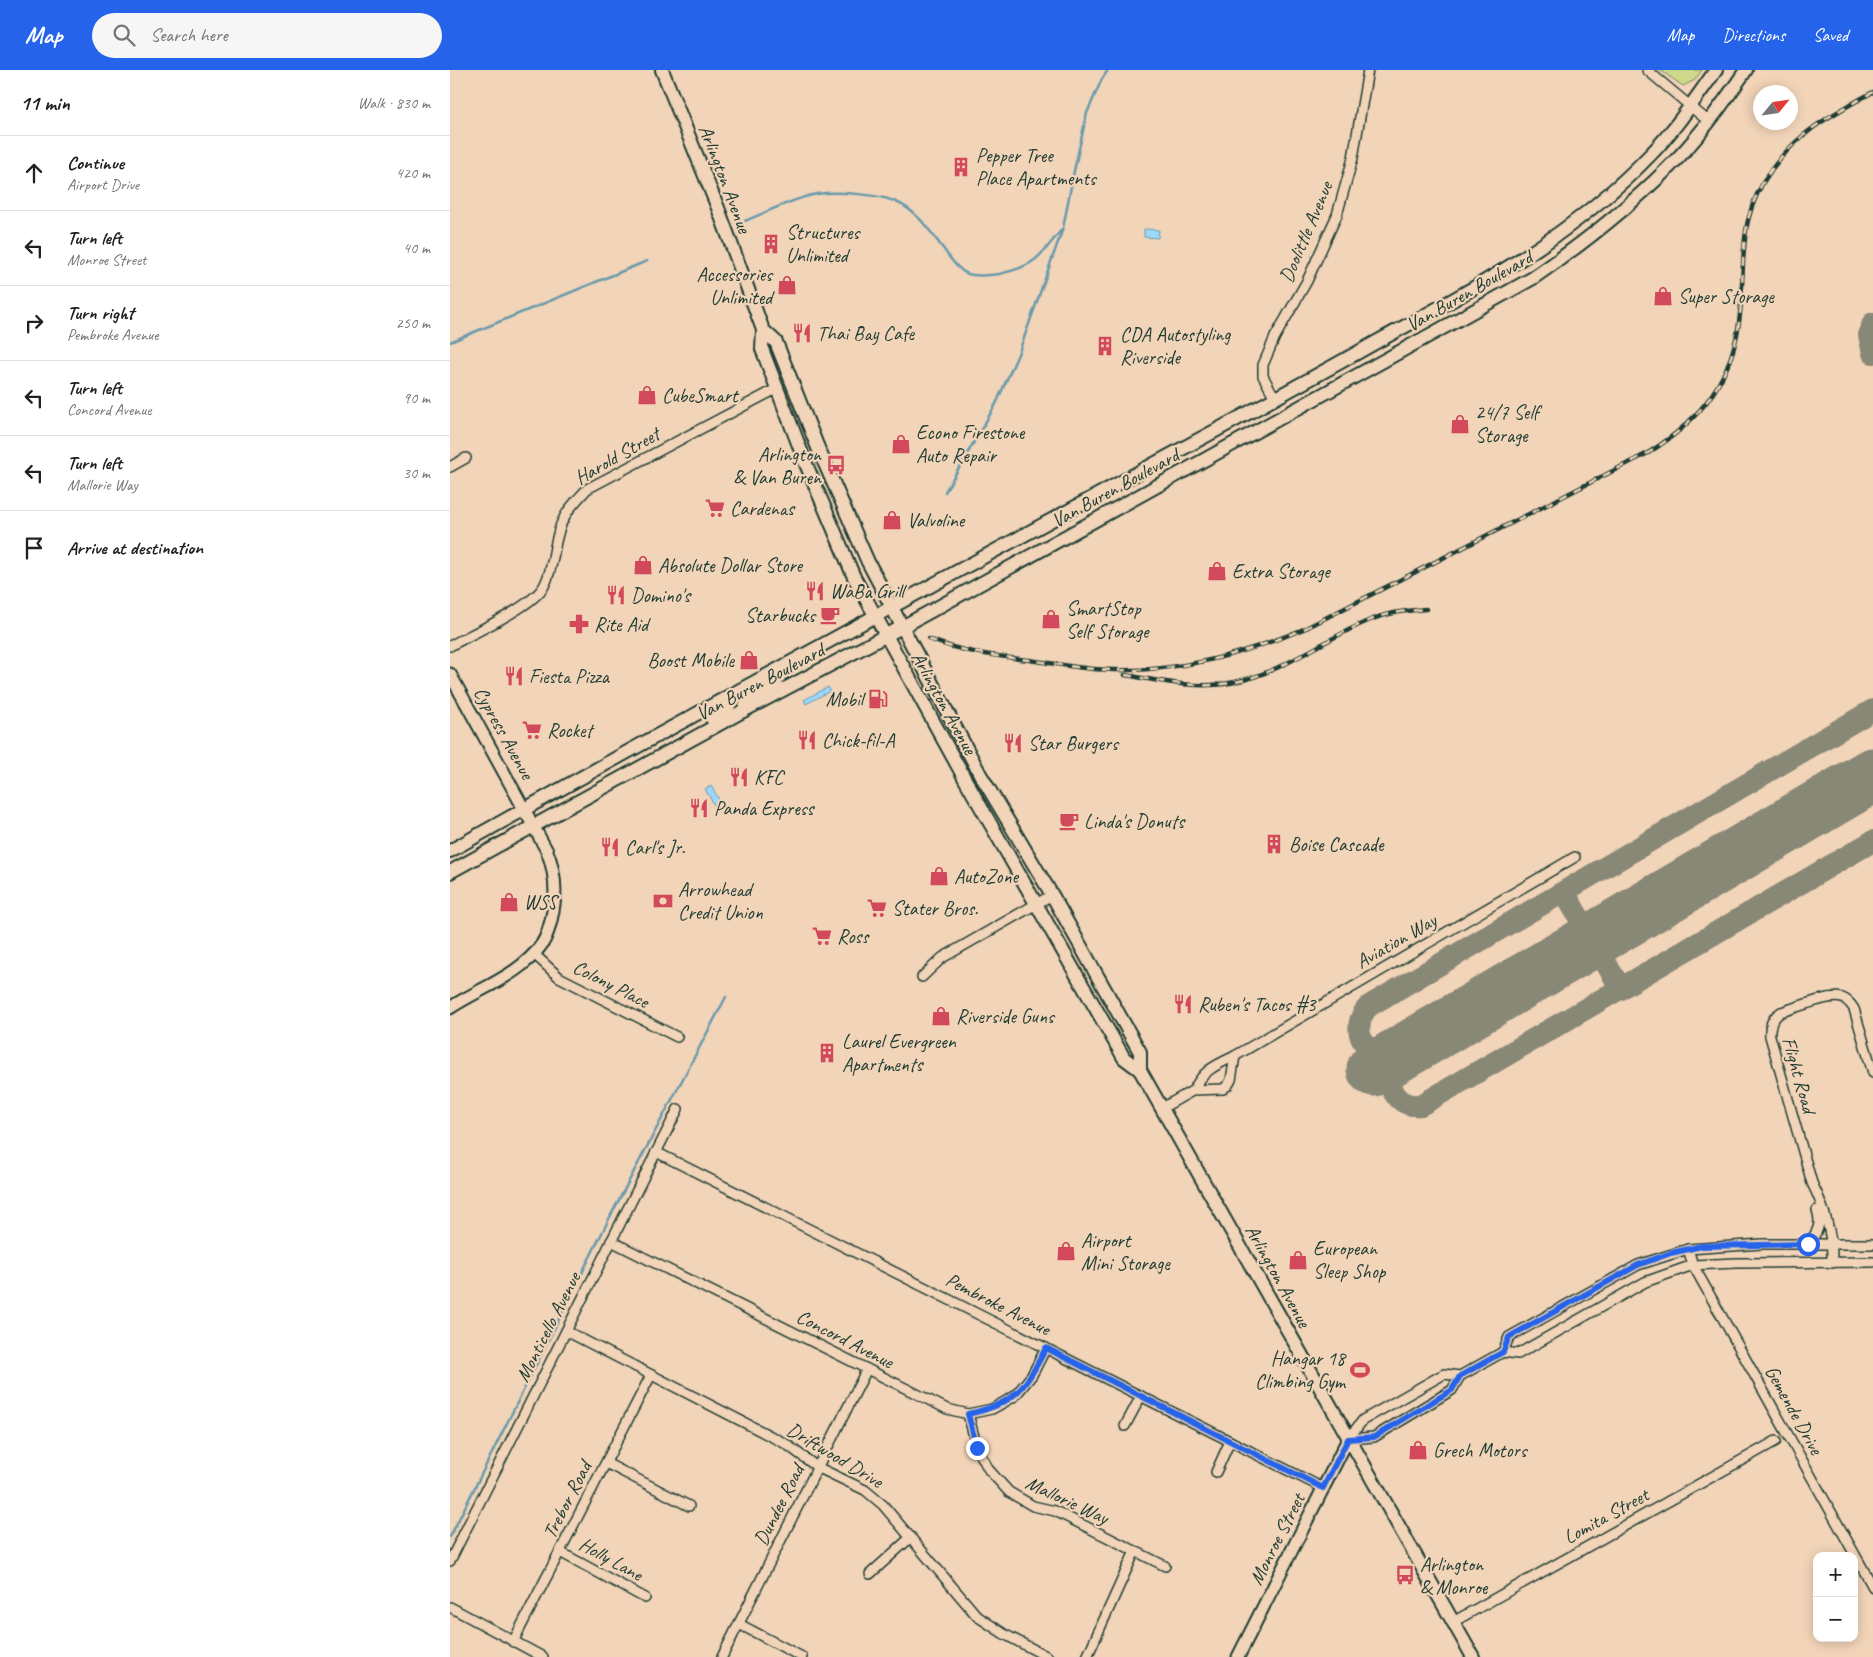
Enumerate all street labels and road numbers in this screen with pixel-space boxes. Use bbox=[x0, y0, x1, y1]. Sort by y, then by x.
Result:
street label: Arlington Avenue bbox=[693, 121, 758, 238]
street label: Doolittle Avenue bbox=[1274, 176, 1339, 286]
street label: Van Buren Boulevard bbox=[1401, 243, 1539, 337]
street label: Harold Street bbox=[570, 420, 667, 490]
street label: Van Buren Boulevard bbox=[1047, 441, 1186, 533]
street label: Van Buren Boulevard bbox=[692, 636, 831, 726]
street label: Arlington Avenue bbox=[905, 647, 983, 760]
street label: Cypress Avenue bbox=[468, 682, 540, 785]
street label: Aviation Way bbox=[1351, 907, 1443, 974]
street label: Colony Place bbox=[569, 954, 655, 1014]
street label: Flight Road bbox=[1776, 1034, 1823, 1119]
street label: Arlington Avenue bbox=[1239, 1220, 1317, 1333]
street label: Monticello Avenue bbox=[510, 1267, 587, 1386]
street label: Pembroke Avenue bbox=[941, 1267, 1056, 1342]
street label: Concord Avenue bbox=[792, 1304, 899, 1375]
street label: Gemende Drive bbox=[1759, 1361, 1829, 1460]
street label: Driftwood Drive bbox=[782, 1417, 889, 1494]
street label: Trebor Road bbox=[537, 1454, 598, 1543]
street label: Dundee Road bbox=[748, 1458, 811, 1549]
street label: Mallorie Way bbox=[1022, 1470, 1114, 1531]
street label: Lomita Street bbox=[1559, 1481, 1655, 1550]
street label: Monroe Street bbox=[1243, 1487, 1312, 1589]
street label: Holly Lane bbox=[575, 1531, 648, 1587]

